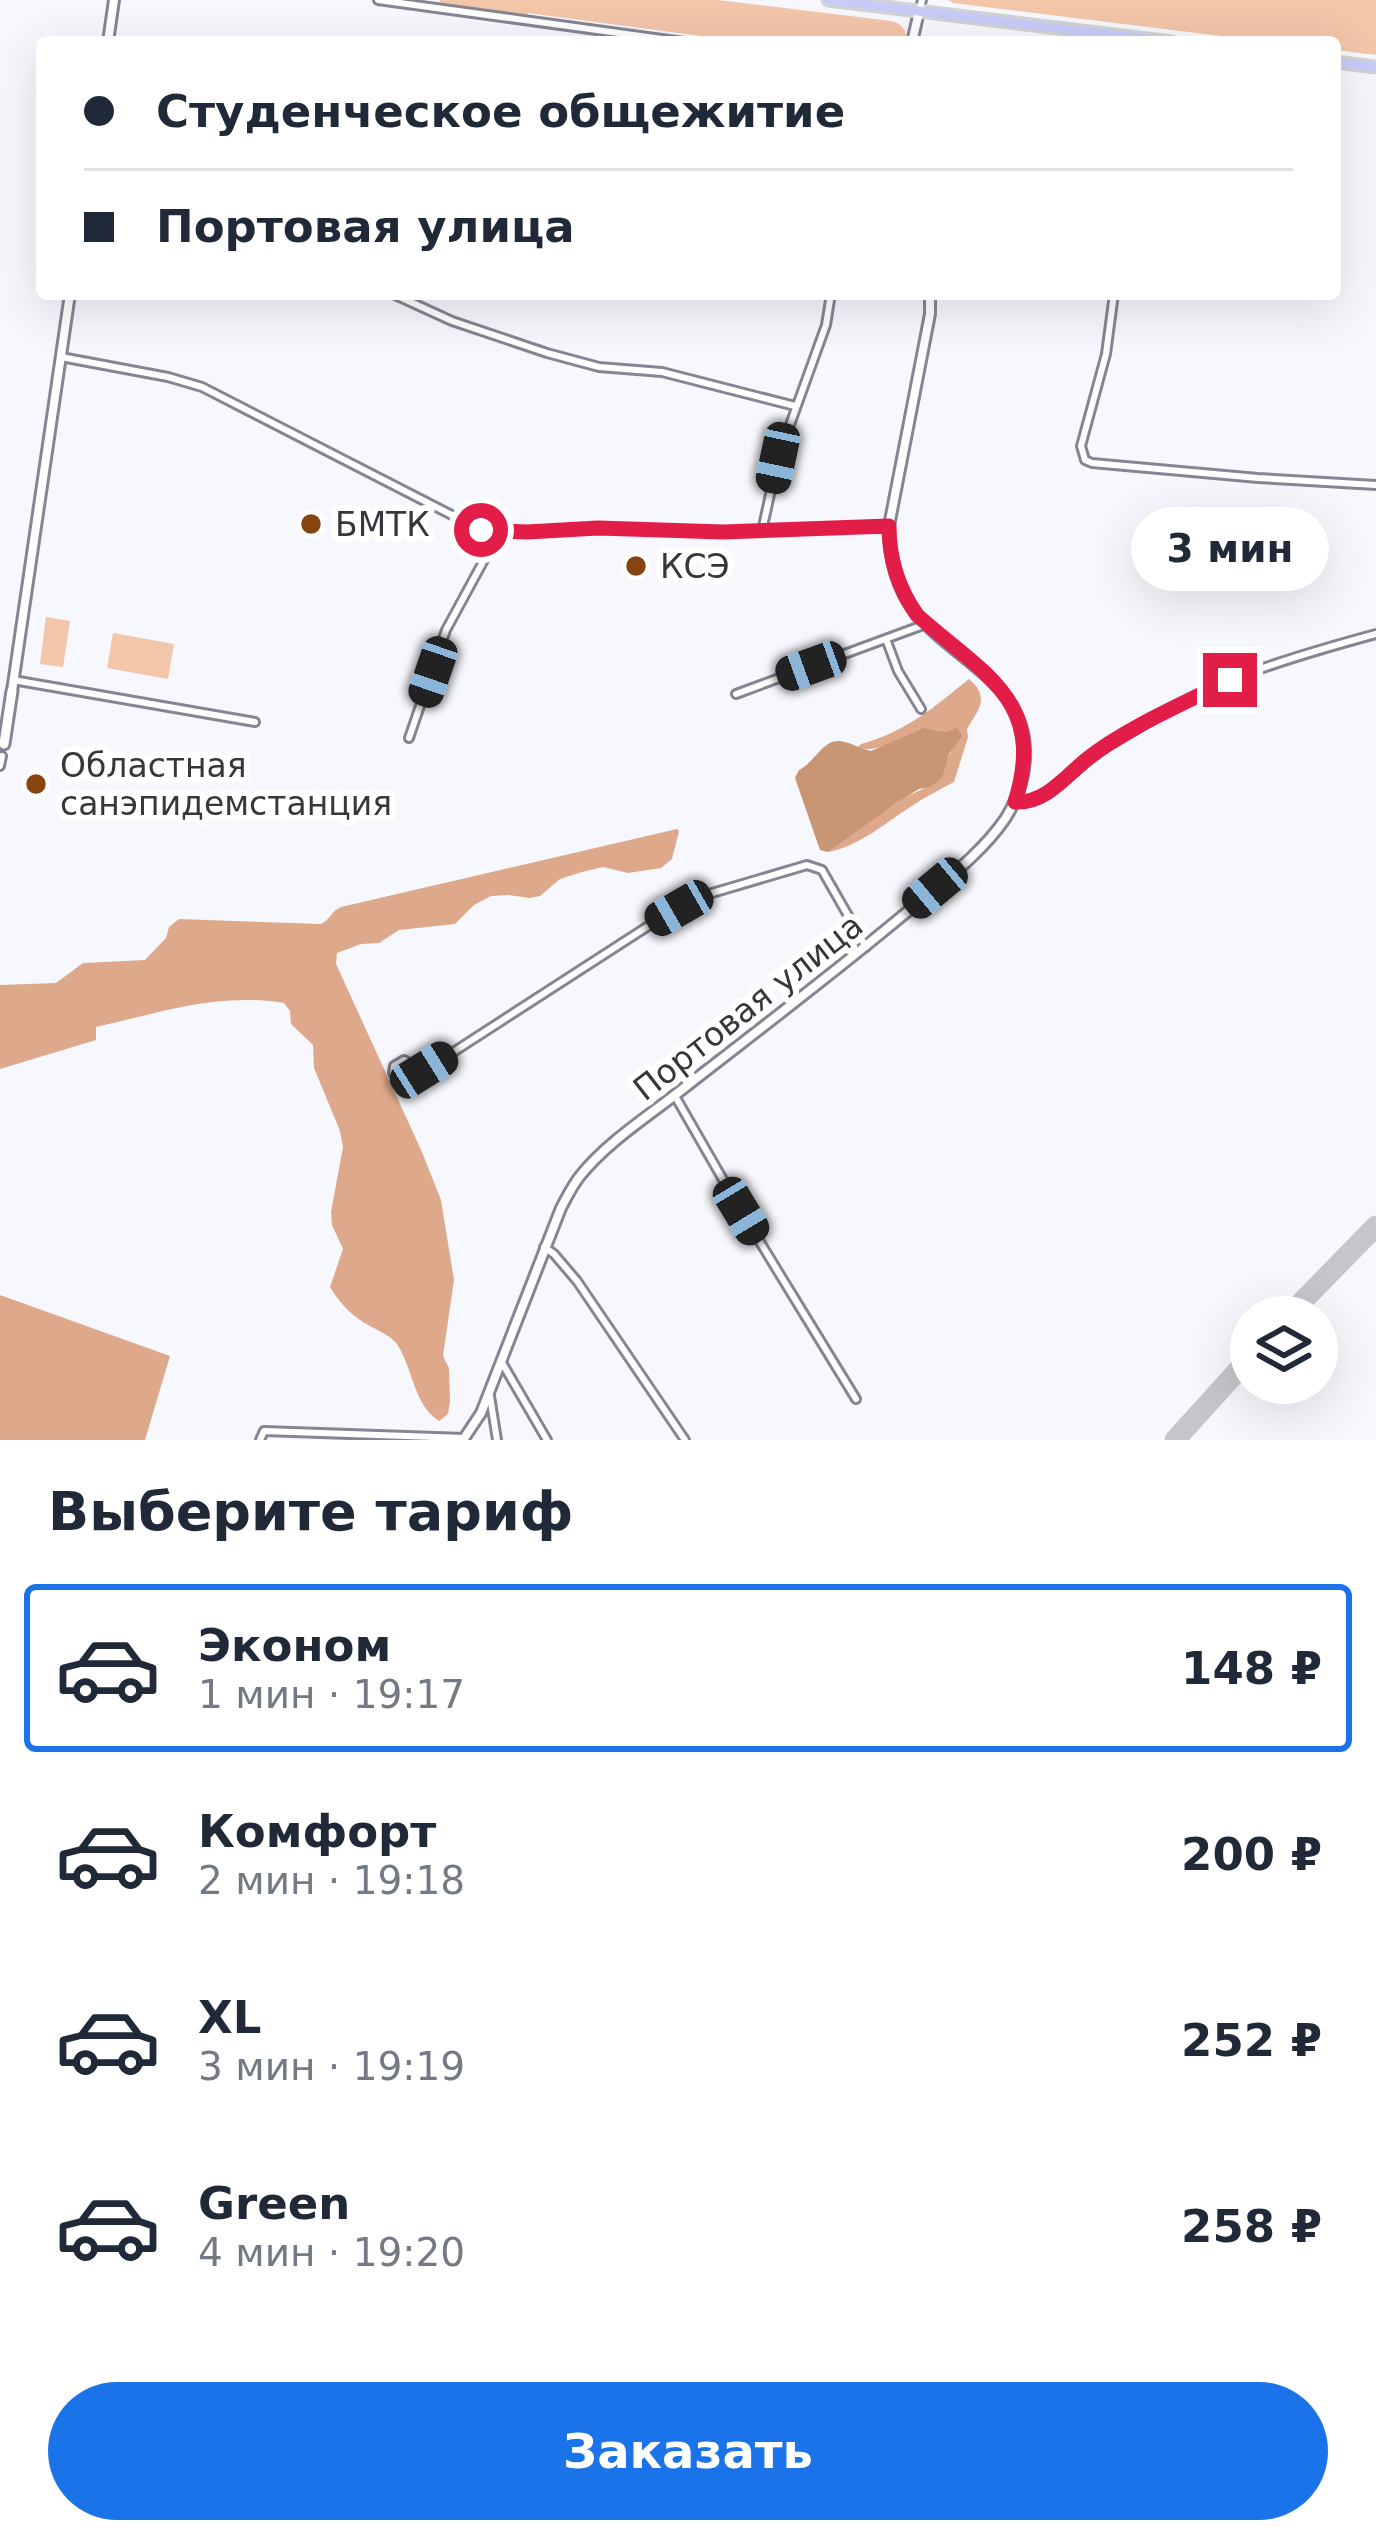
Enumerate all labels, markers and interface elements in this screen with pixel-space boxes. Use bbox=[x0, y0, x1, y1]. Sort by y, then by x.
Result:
text: Студенческое общежитие bbox=[156, 85, 845, 138]
text: Портовая улица bbox=[156, 200, 575, 253]
car bbox=[753, 419, 803, 497]
route start bbox=[454, 503, 508, 557]
place label: БМТК bbox=[335, 505, 430, 544]
callout: 3 мин bbox=[1131, 506, 1329, 590]
marker: БМТК bbox=[298, 511, 324, 537]
text: 3 мин bbox=[1167, 526, 1293, 571]
place label: КСЭ bbox=[660, 547, 730, 586]
marker: КСЭ bbox=[623, 553, 649, 579]
car bbox=[404, 632, 462, 712]
car bbox=[771, 637, 851, 695]
route end bbox=[1203, 653, 1257, 707]
place label: Областная санэпидемстанция bbox=[60, 746, 392, 823]
marker: Областная санэпидемстанция bbox=[23, 771, 49, 797]
car bbox=[896, 851, 974, 925]
car bbox=[639, 874, 719, 942]
street label: Портовая улица bbox=[626, 905, 870, 1109]
car bbox=[384, 1036, 464, 1104]
car bbox=[707, 1171, 775, 1251]
map controls bbox=[1230, 1296, 1338, 1404]
button: layers bbox=[1230, 1296, 1338, 1404]
text: Выберите тариф bbox=[48, 1480, 573, 1543]
icon: car bbox=[54, 1614, 162, 1722]
text: Эконом bbox=[198, 1619, 391, 1672]
text: 148 ₽ bbox=[1181, 1642, 1322, 1695]
text: 1 мин · 19:17 bbox=[198, 1672, 465, 1717]
icon: car bbox=[54, 1800, 162, 1908]
text: Комфорт bbox=[198, 1805, 436, 1858]
text: 200 ₽ bbox=[1181, 1828, 1322, 1881]
text: 2 мин · 19:18 bbox=[198, 1858, 465, 1903]
icon: car bbox=[54, 1986, 162, 2094]
text: XL bbox=[198, 1991, 261, 2044]
text: 252 ₽ bbox=[1181, 2014, 1322, 2067]
text: 3 мин · 19:19 bbox=[198, 2044, 465, 2089]
icon: car bbox=[54, 2172, 162, 2280]
text: Green bbox=[198, 2177, 350, 2230]
text: 258 ₽ bbox=[1181, 2200, 1322, 2253]
text: 4 мин · 19:20 bbox=[198, 2230, 465, 2275]
button: Заказать bbox=[48, 2382, 1328, 2520]

